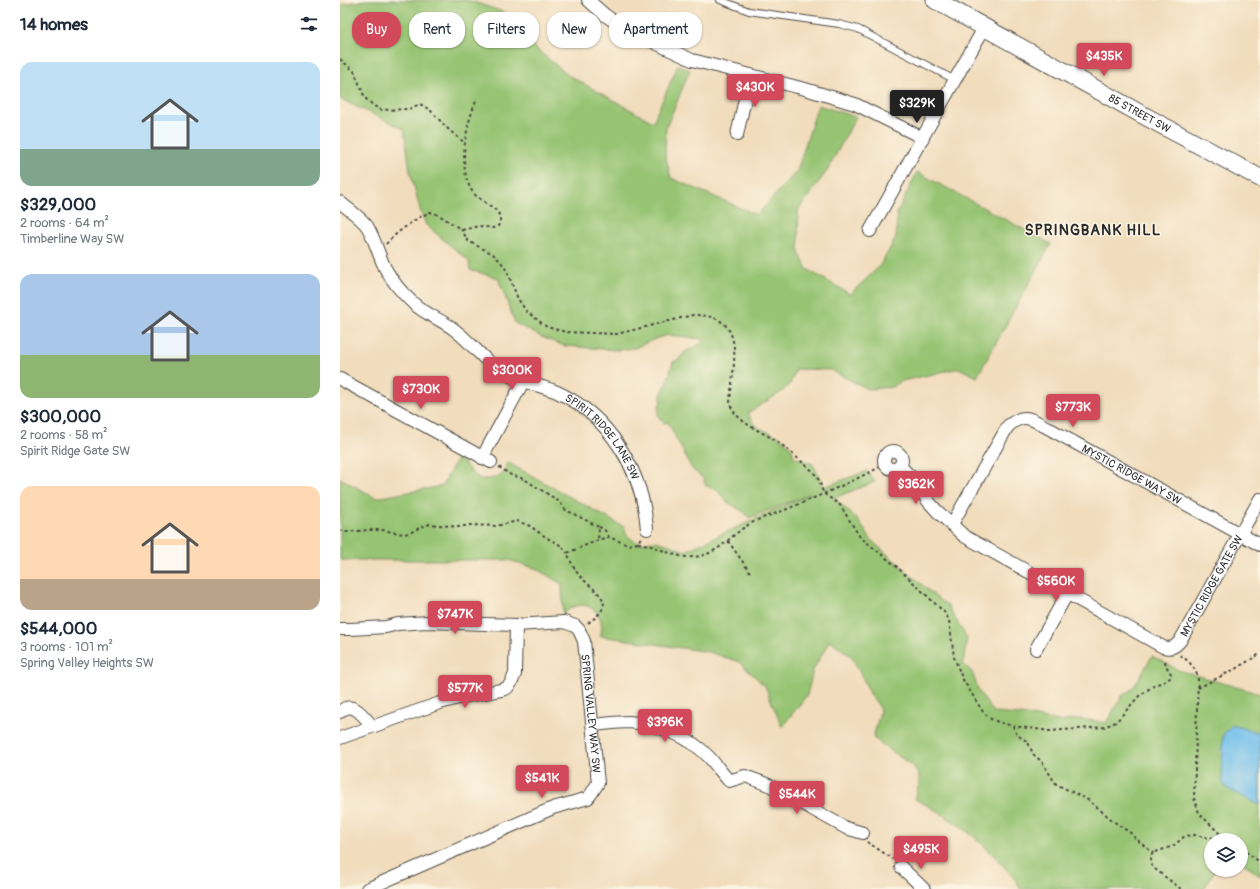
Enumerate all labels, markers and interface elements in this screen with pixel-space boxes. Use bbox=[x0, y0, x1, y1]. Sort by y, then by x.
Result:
chip: Buy bbox=[352, 12, 401, 48]
chip: Rent bbox=[409, 12, 465, 48]
chip: Filters bbox=[473, 12, 539, 48]
chip: New bbox=[547, 12, 601, 48]
chip: Apartment bbox=[609, 12, 702, 48]
icon: filters bbox=[298, 13, 320, 35]
text: 14 homes bbox=[20, 14, 88, 35]
pin: $435K bbox=[1076, 43, 1132, 77]
text: $435K bbox=[1086, 48, 1122, 64]
pin: $430K bbox=[727, 74, 783, 108]
text: $430K bbox=[736, 79, 774, 95]
icon: home bbox=[134, 88, 206, 160]
pin: $329K bbox=[889, 90, 945, 124]
street label: 85 STREET SW bbox=[1106, 91, 1173, 136]
text: $329K bbox=[899, 95, 935, 111]
text: $329,000 bbox=[20, 194, 96, 215]
text: 2 rooms · 64 m² bbox=[20, 215, 109, 231]
district label: SPRINGBANK HILL bbox=[1025, 221, 1161, 240]
text: Timberline Way SW bbox=[20, 231, 124, 247]
icon: home bbox=[134, 300, 206, 372]
pin: $300K bbox=[484, 357, 540, 391]
text: $300K bbox=[492, 362, 532, 378]
pin: $730K bbox=[393, 376, 449, 410]
text: $730K bbox=[402, 381, 440, 397]
street label: SPIRIT RIDGE LANE SW bbox=[563, 391, 642, 482]
pin: $773K bbox=[1045, 394, 1101, 428]
text: $773K bbox=[1055, 399, 1091, 415]
text: $300,000 bbox=[20, 406, 101, 427]
text: 2 rooms · 58 m² bbox=[20, 427, 107, 443]
street label: MYSTIC RIDGE WAY SW bbox=[1080, 442, 1184, 507]
text: Spirit Ridge Gate SW bbox=[20, 443, 130, 459]
pin: $362K bbox=[888, 471, 944, 505]
text: $362K bbox=[898, 476, 934, 492]
icon: home bbox=[134, 512, 206, 584]
street label: MYSTIC RIDGE GATE SW bbox=[1178, 533, 1245, 639]
pin: $560K bbox=[1028, 568, 1084, 602]
text: $560K bbox=[1037, 573, 1075, 589]
pin: $747K bbox=[427, 601, 483, 635]
text: $747K bbox=[437, 606, 473, 622]
text: $544,000 bbox=[20, 618, 97, 639]
text: 3 rooms · 101 m² bbox=[20, 639, 113, 655]
street label: SPRING VALLEY WAY SW bbox=[578, 654, 603, 774]
text: Spring Valley Heights SW bbox=[20, 655, 154, 671]
pin: $577K bbox=[437, 675, 493, 709]
text: $577K bbox=[447, 680, 483, 696]
pin: $396K bbox=[637, 709, 693, 743]
text: $396K bbox=[647, 714, 683, 730]
pin: $541K bbox=[514, 765, 570, 799]
text: $541K bbox=[525, 770, 559, 786]
pin: $544K bbox=[769, 781, 825, 815]
text: $544K bbox=[778, 786, 816, 802]
map controls bbox=[1204, 833, 1248, 877]
button: layers bbox=[1204, 833, 1248, 877]
pin: $495K bbox=[893, 836, 949, 870]
text: $495K bbox=[903, 841, 939, 857]

